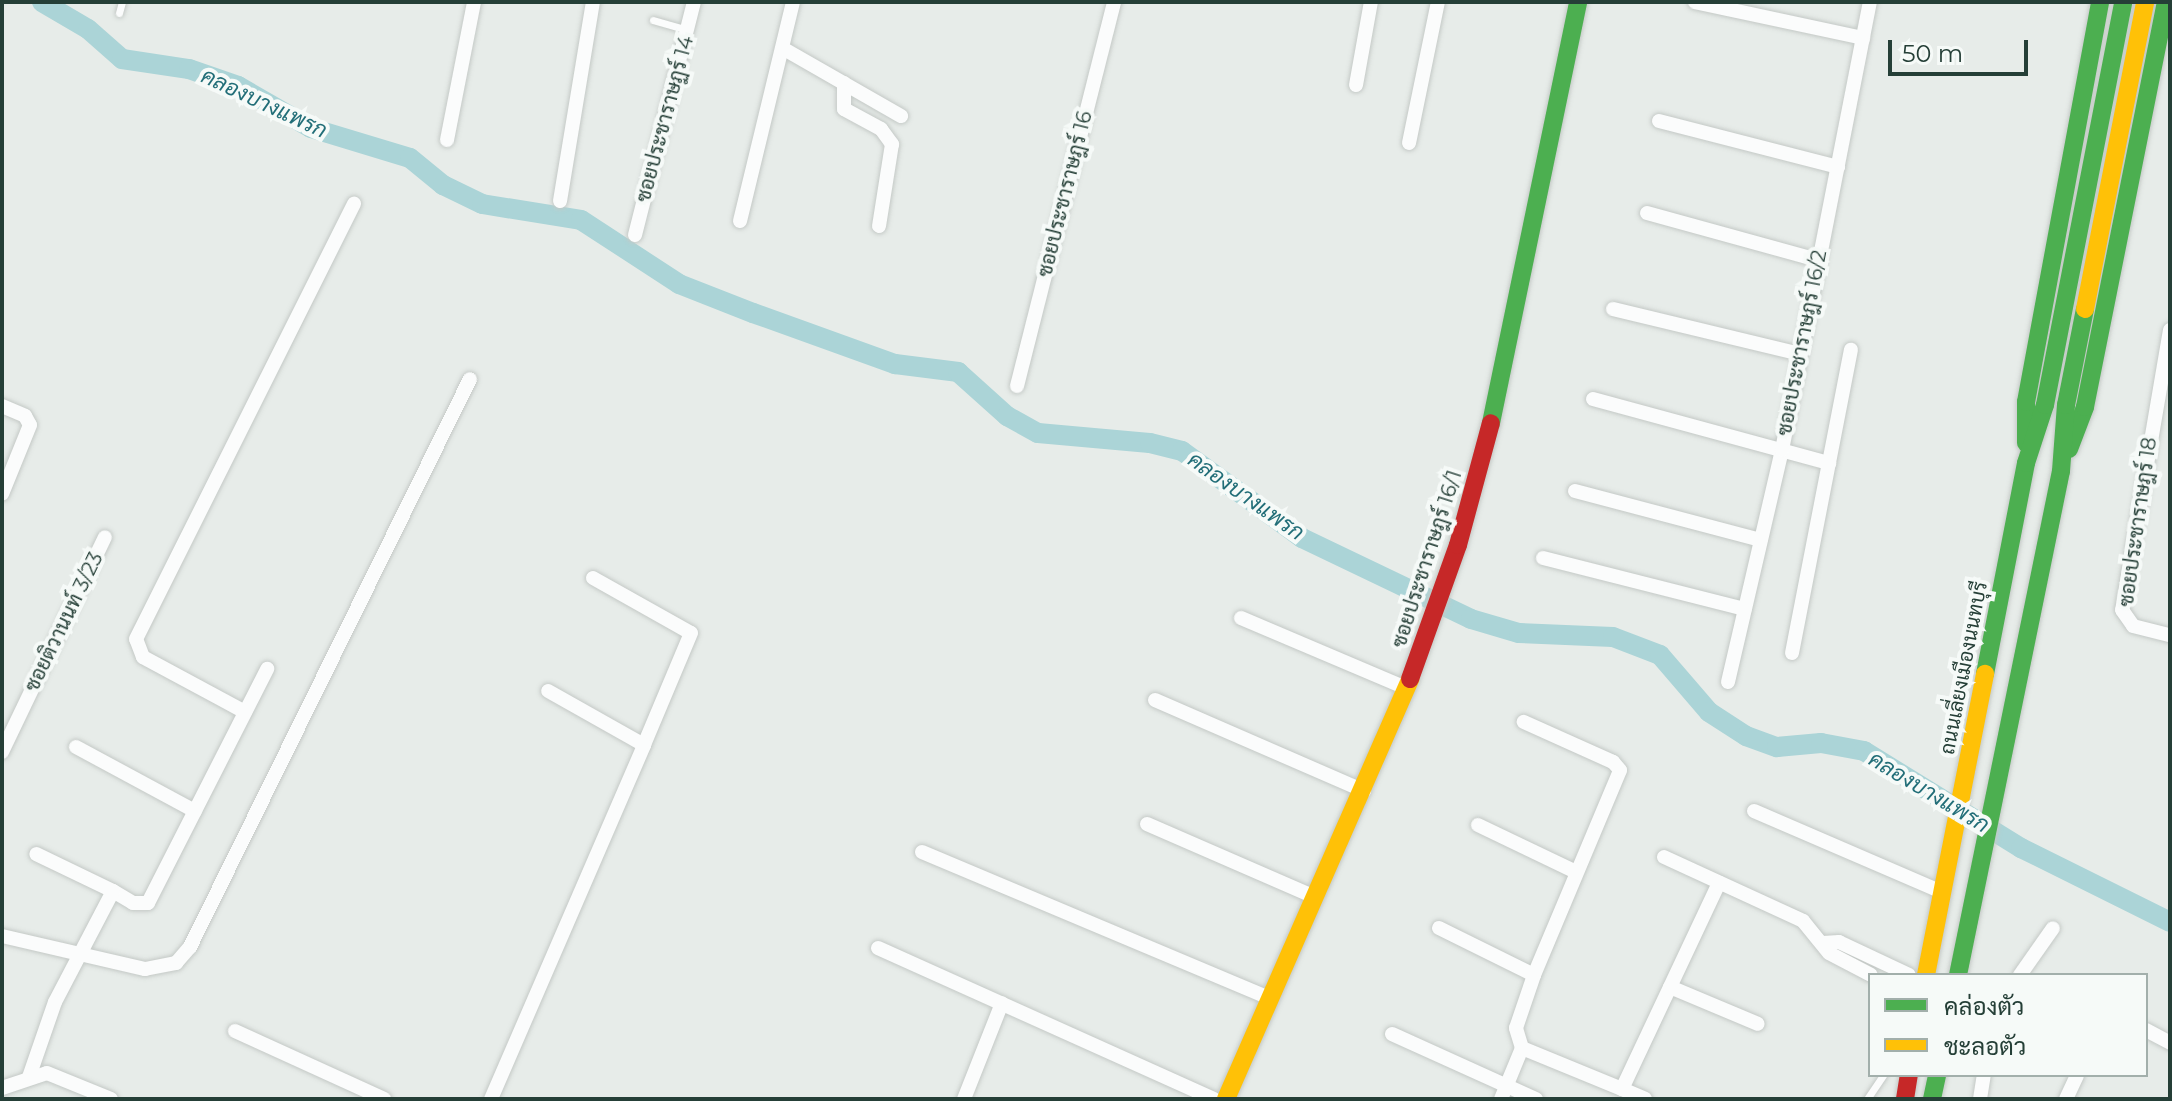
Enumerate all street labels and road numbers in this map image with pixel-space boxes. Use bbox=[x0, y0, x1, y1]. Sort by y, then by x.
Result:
street label: ซอยประชาราษฏร์ 14 bbox=[631, 33, 699, 205]
street label: ซอยประชาราษฎร์ 16 bbox=[1033, 108, 1097, 280]
street label: ซอยประชาราษฎร์ 16/2 bbox=[1772, 248, 1832, 438]
street label: ซอยประชาราษฎร์ 18 bbox=[2114, 436, 2162, 608]
street label: ซอยประชาราษฎร์ 16/1 bbox=[1387, 467, 1467, 651]
street label: ซอยติวานนท์ 3/23 bbox=[20, 548, 108, 696]
street label: ถนนเลี่ยงเมืองนนทบุรี bbox=[1935, 579, 1993, 757]

